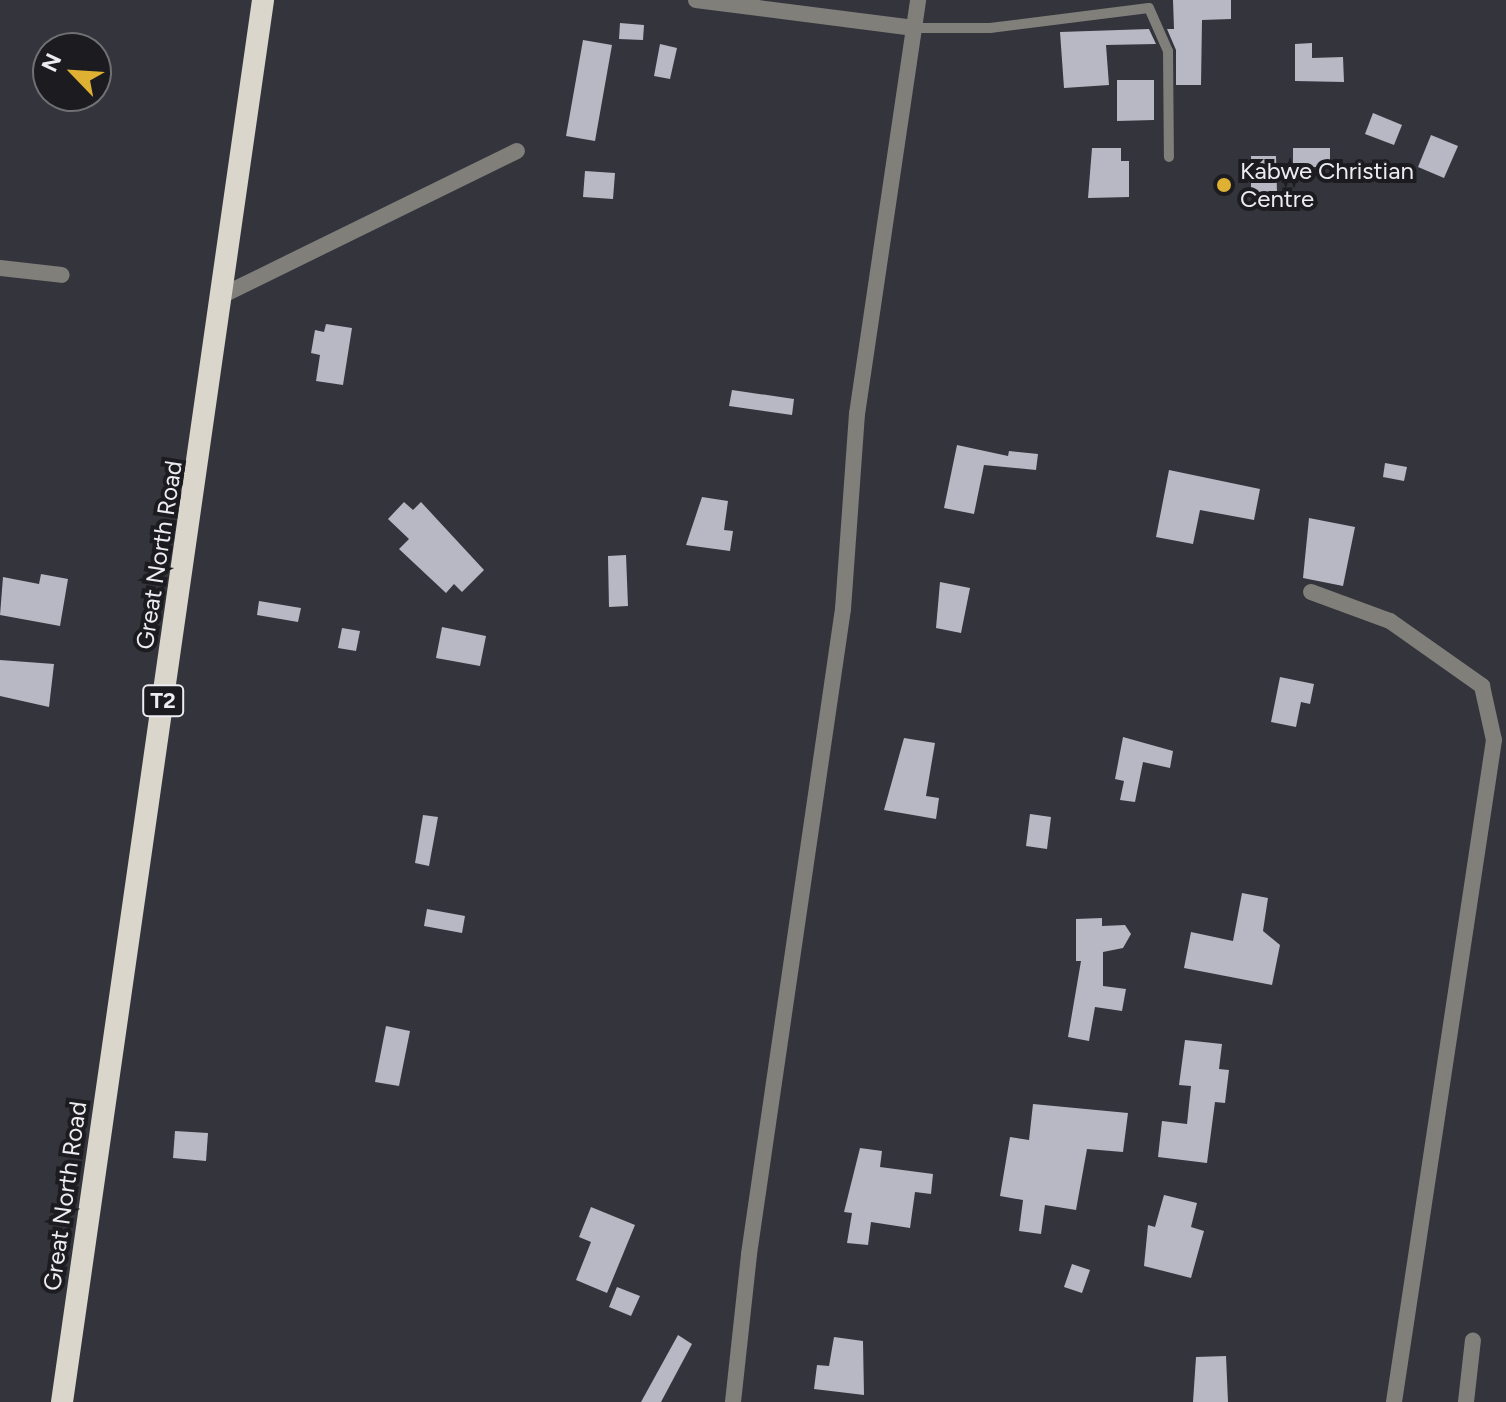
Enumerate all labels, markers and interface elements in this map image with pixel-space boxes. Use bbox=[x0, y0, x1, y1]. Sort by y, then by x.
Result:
north arrow bbox=[32, 32, 112, 112]
text: N bbox=[36, 49, 67, 76]
place label: Kabwe Christian Centre bbox=[1240, 157, 1414, 213]
marker: Kabwe Christian Centre bbox=[1215, 176, 1233, 194]
street label: Great North Road bbox=[130, 458, 188, 652]
road number: T2 bbox=[141, 683, 185, 719]
street label: Great North Road bbox=[37, 1099, 93, 1293]

